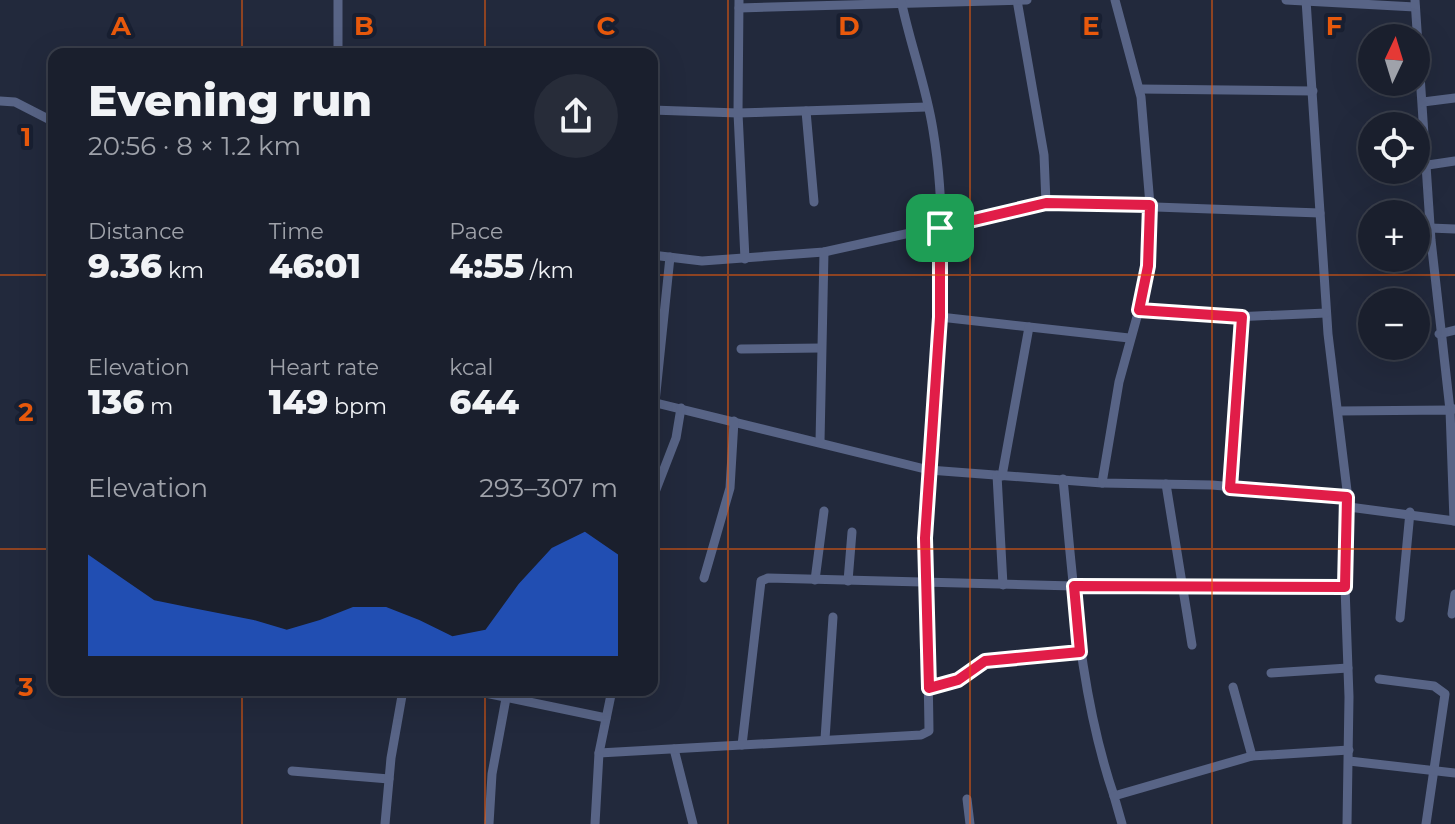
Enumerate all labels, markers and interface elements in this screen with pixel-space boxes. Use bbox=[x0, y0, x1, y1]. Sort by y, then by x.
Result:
text: A bbox=[110, 10, 132, 42]
text: B bbox=[354, 10, 374, 42]
text: C bbox=[597, 10, 616, 42]
text: D bbox=[838, 10, 860, 42]
text: E bbox=[1082, 10, 1100, 42]
text: F bbox=[1326, 10, 1342, 42]
north arrow bbox=[1358, 24, 1430, 96]
map controls bbox=[1358, 24, 1430, 360]
text: Evening run bbox=[88, 73, 372, 127]
button: share bbox=[534, 74, 618, 158]
button: locate bbox=[1358, 112, 1430, 184]
text: 1 bbox=[21, 121, 31, 153]
text: 20:56 · 8 × 1.2 km bbox=[88, 130, 301, 162]
pin bbox=[906, 194, 974, 262]
button: + bbox=[1358, 200, 1430, 272]
icon: arrive bbox=[918, 206, 962, 250]
text: Distance bbox=[88, 218, 185, 245]
text: Time bbox=[269, 218, 324, 245]
text: Pace bbox=[449, 218, 503, 245]
text: 9.36 bbox=[88, 245, 162, 287]
text: 46:01 bbox=[269, 245, 361, 287]
text: 4:55 bbox=[449, 245, 524, 287]
text: km bbox=[162, 257, 204, 284]
text: /km bbox=[524, 257, 574, 284]
button: − bbox=[1358, 288, 1430, 360]
text: Elevation bbox=[88, 354, 190, 381]
text: Heart rate bbox=[269, 354, 379, 381]
text: kcal bbox=[449, 354, 493, 381]
text: 136 bbox=[88, 381, 144, 423]
text: 149 bbox=[269, 381, 328, 423]
text: 644 bbox=[449, 381, 519, 423]
text: m bbox=[144, 393, 173, 420]
text: bpm bbox=[328, 393, 387, 420]
text: 2 bbox=[18, 396, 34, 428]
text: Elevation bbox=[88, 472, 208, 504]
text: 293–307 m bbox=[479, 472, 618, 504]
text: 3 bbox=[17, 671, 34, 703]

